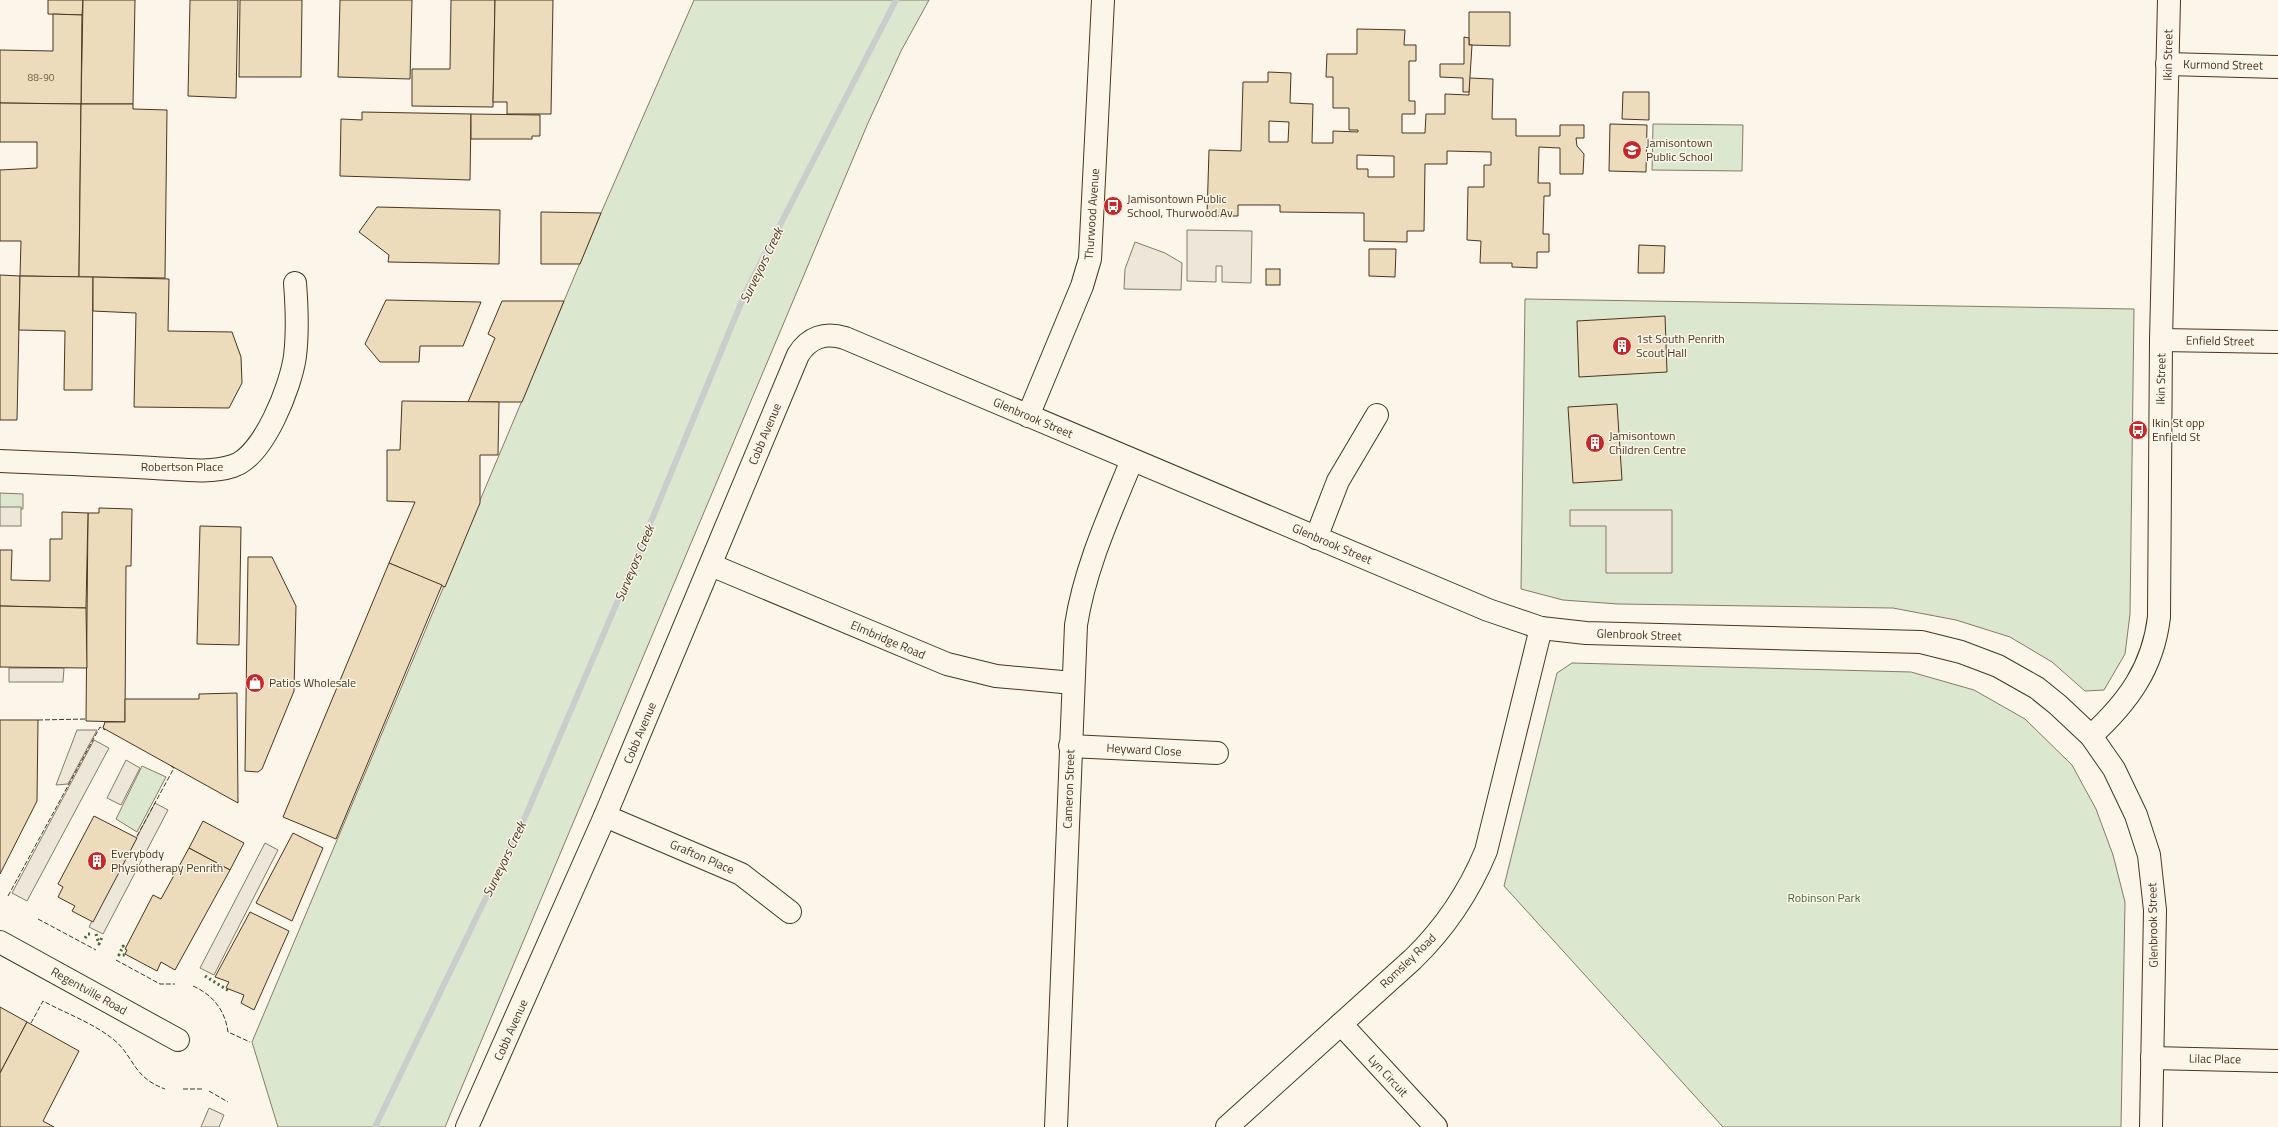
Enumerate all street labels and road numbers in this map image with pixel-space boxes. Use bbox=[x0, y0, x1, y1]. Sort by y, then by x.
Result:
street label: Ikin Street bbox=[2158, 28, 2177, 81]
street label: Kurmond Street bbox=[2183, 54, 2264, 75]
street label: Thurwood Avenue bbox=[1079, 168, 1104, 260]
street label: Enfield Street bbox=[2186, 330, 2255, 351]
street label: Ikin Street bbox=[2151, 352, 2170, 405]
street label: Glenbrook Street bbox=[990, 392, 1077, 443]
street label: Cobb Avenue bbox=[743, 400, 786, 468]
street label: Robertson Place bbox=[141, 457, 223, 476]
street label: Glenbrook Street bbox=[1289, 518, 1376, 569]
street label: Elmbridge Road bbox=[848, 615, 929, 664]
street label: Glenbrook Street bbox=[1596, 624, 1683, 646]
street label: Cobb Avenue bbox=[618, 699, 661, 767]
street label: Heyward Close bbox=[1106, 738, 1182, 761]
street label: Cameron Street bbox=[1058, 748, 1079, 829]
street label: Grafton Place bbox=[667, 834, 737, 879]
street label: Glenbrook Street bbox=[2142, 882, 2163, 968]
street label: Romsley Road bbox=[1375, 929, 1440, 993]
street label: Regentville Road bbox=[48, 962, 131, 1019]
street label: Cobb Avenue bbox=[489, 996, 533, 1064]
street label: Lilac Place bbox=[2189, 1049, 2241, 1068]
street label: Lyn Circuit bbox=[1364, 1050, 1413, 1102]

